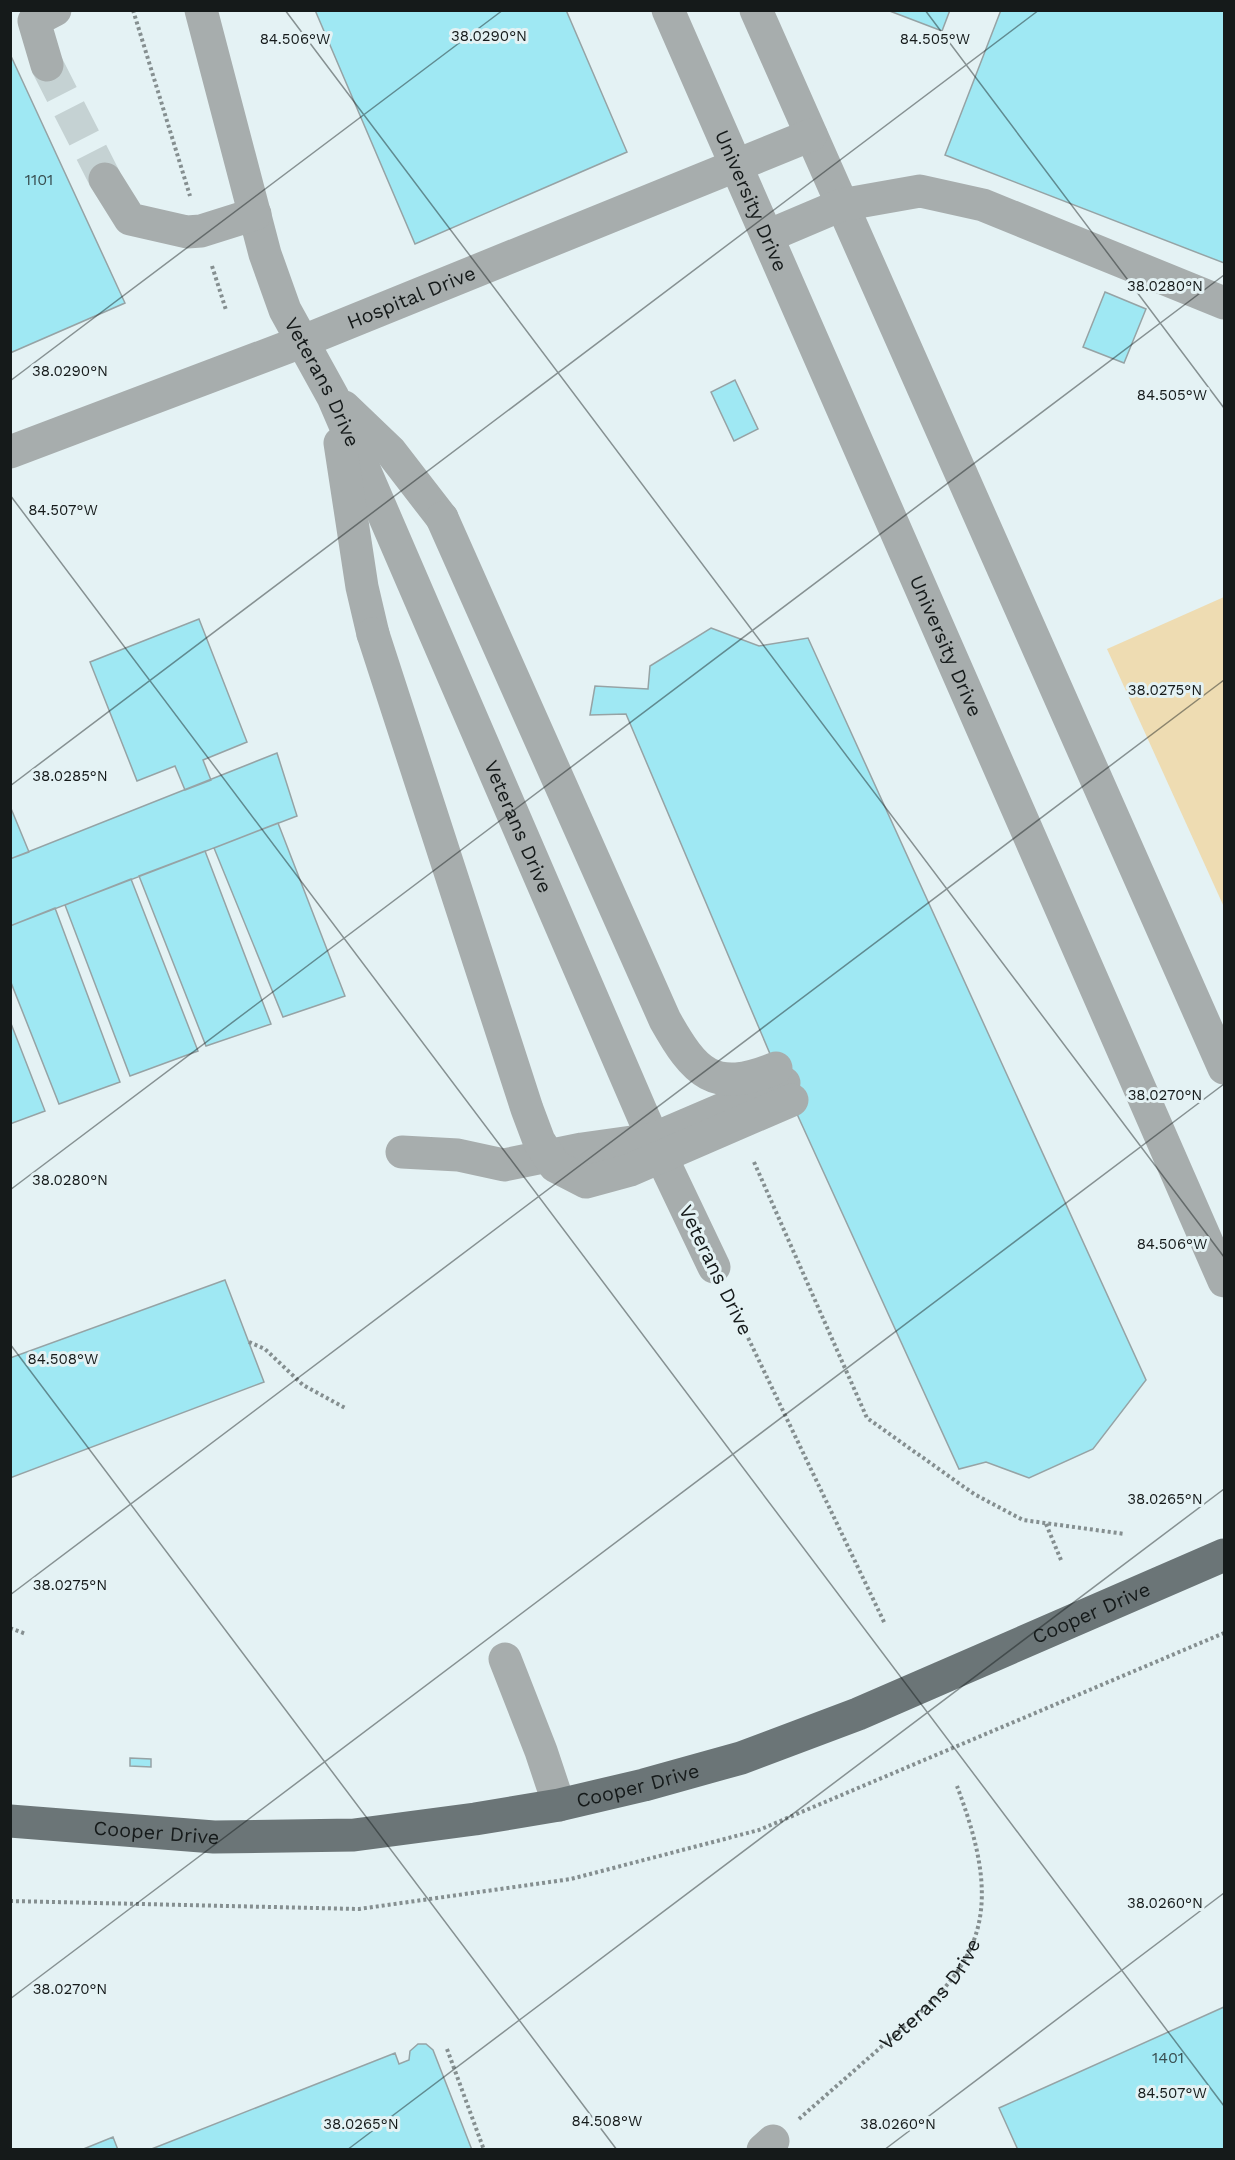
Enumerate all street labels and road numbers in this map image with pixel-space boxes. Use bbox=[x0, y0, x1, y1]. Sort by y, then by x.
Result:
street label: University Drive bbox=[710, 126, 793, 275]
street label: Hospital Drive bbox=[343, 260, 479, 334]
street label: Veterans Drive bbox=[279, 313, 365, 450]
street label: University Drive bbox=[905, 571, 988, 720]
street label: Veterans Drive bbox=[479, 757, 557, 897]
street label: Veterans Drive bbox=[674, 1201, 758, 1339]
street label: Cooper Drive bbox=[1028, 1577, 1154, 1649]
street label: Cooper Drive bbox=[574, 1758, 702, 1813]
street label: Cooper Drive bbox=[93, 1816, 220, 1849]
street label: Veterans Drive bbox=[874, 1935, 985, 2055]

